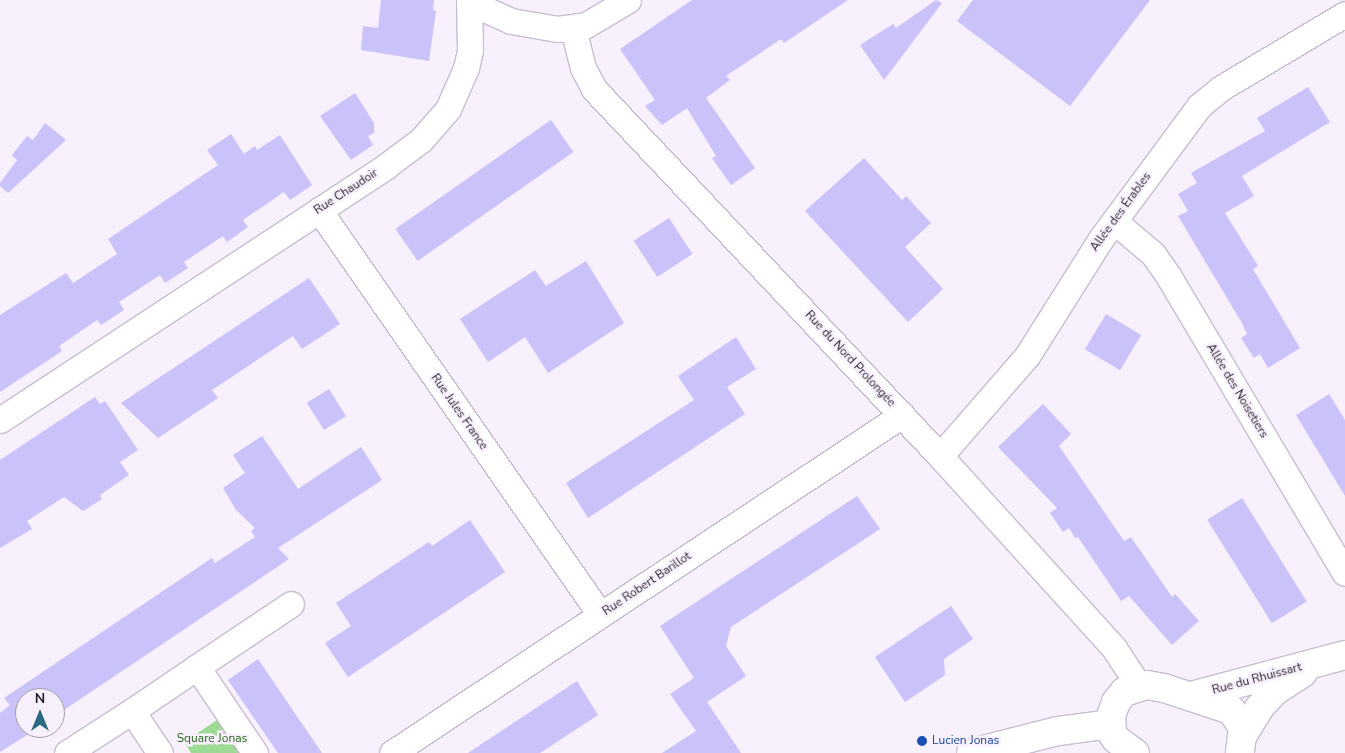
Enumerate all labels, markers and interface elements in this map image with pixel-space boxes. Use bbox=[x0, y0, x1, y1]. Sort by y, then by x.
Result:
street label: Rue Chaudoir bbox=[311, 166, 381, 218]
street label: Allée des Érables bbox=[1088, 170, 1154, 254]
street label: Rue du Nord Prolongée bbox=[802, 308, 898, 410]
street label: Allée des Noisetiers bbox=[1203, 341, 1271, 441]
street label: Rue Jules France bbox=[428, 371, 490, 453]
street label: Rue Robert Barillot bbox=[600, 549, 694, 619]
street label: Rue du Rhuissart bbox=[1211, 660, 1303, 698]
north arrow bbox=[15, 688, 65, 738]
text: N bbox=[35, 689, 45, 708]
park label: Square Jonas bbox=[177, 732, 247, 746]
place label: Lucien Jonas bbox=[932, 734, 999, 748]
marker: Lucien Jonas bbox=[916, 735, 928, 747]

